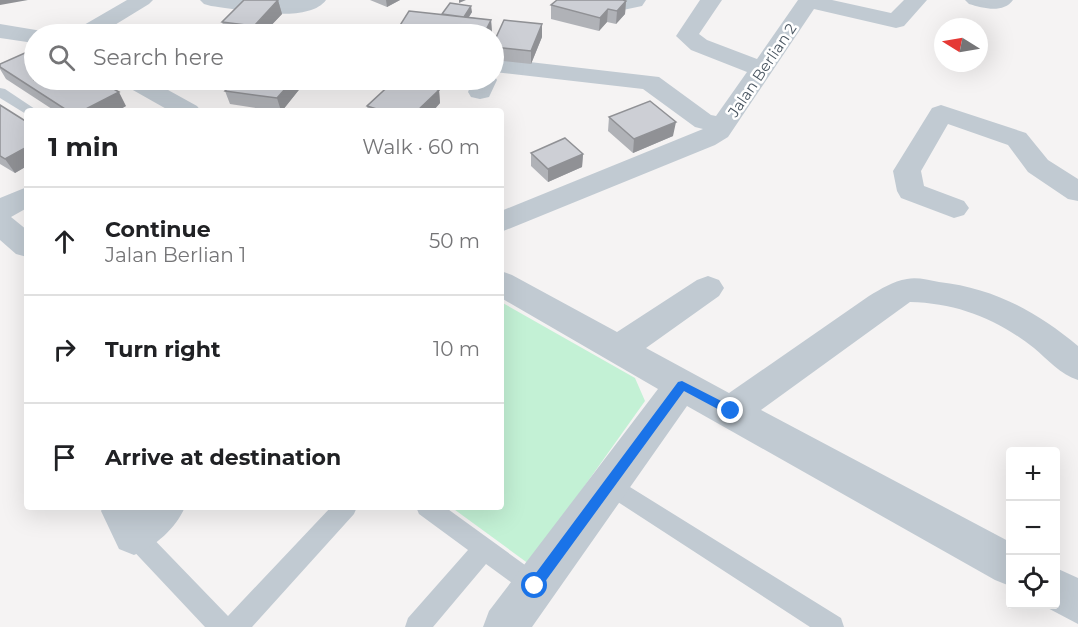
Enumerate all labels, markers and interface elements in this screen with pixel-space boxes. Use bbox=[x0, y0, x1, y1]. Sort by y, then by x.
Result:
north arrow bbox=[934, 18, 988, 72]
street label: Jalan Berlian 2 bbox=[723, 19, 800, 121]
search box bbox=[24, 24, 504, 90]
icon: search bbox=[45, 41, 78, 74]
text: Search here bbox=[93, 44, 224, 71]
text: 1 min bbox=[48, 131, 119, 163]
text: Walk · 60 m bbox=[362, 135, 480, 159]
text: Continue bbox=[105, 216, 211, 243]
icon: ahead bbox=[48, 225, 81, 258]
text: 50 m bbox=[429, 229, 480, 253]
text: Jalan Berlian 1 bbox=[105, 243, 246, 267]
icon: right bbox=[48, 333, 81, 366]
text: Turn right bbox=[105, 336, 220, 363]
text: 10 m bbox=[433, 337, 480, 361]
route end bbox=[717, 397, 743, 423]
icon: arrive bbox=[48, 441, 81, 474]
text: Arrive at destination bbox=[105, 444, 341, 471]
map controls bbox=[1006, 447, 1060, 609]
button: + bbox=[1006, 447, 1060, 501]
button: − bbox=[1006, 501, 1060, 555]
button: locate bbox=[1006, 555, 1060, 609]
route start bbox=[521, 572, 547, 598]

